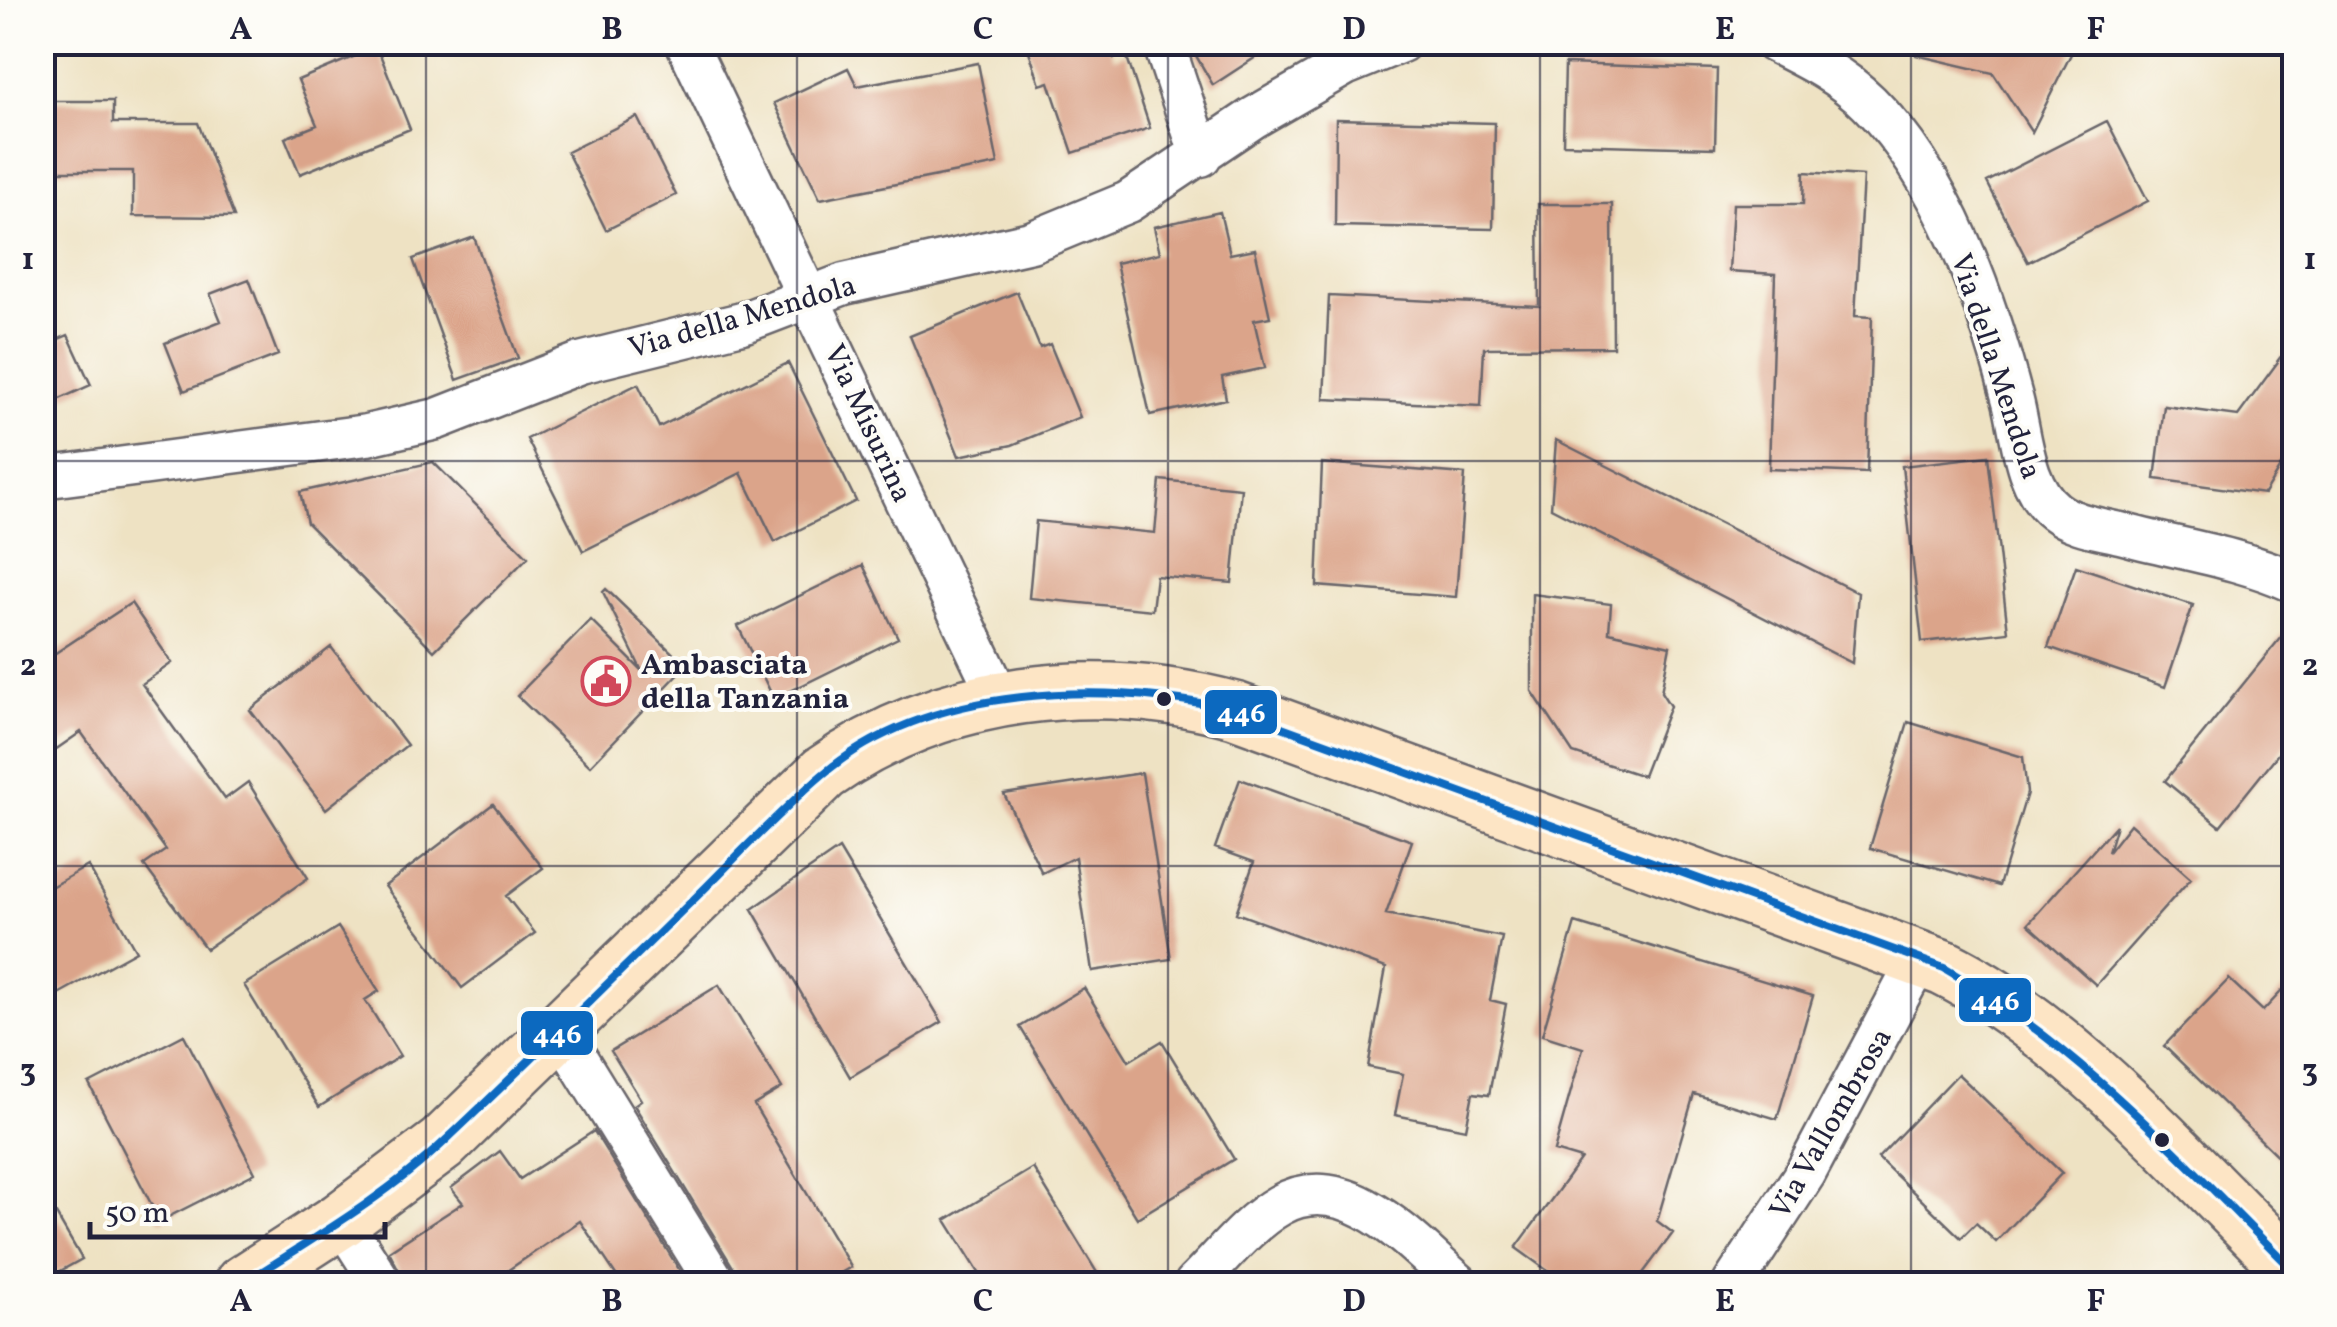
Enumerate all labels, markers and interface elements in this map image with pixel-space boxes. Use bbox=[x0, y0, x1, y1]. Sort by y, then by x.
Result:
text: A bbox=[230, 9, 253, 53]
text: B bbox=[601, 9, 623, 53]
text: C bbox=[973, 9, 993, 53]
text: D bbox=[1342, 9, 1366, 53]
text: E bbox=[1715, 9, 1735, 53]
text: F bbox=[2087, 9, 2106, 53]
text: 1 bbox=[22, 239, 34, 283]
text: 1 bbox=[2304, 239, 2316, 283]
street label: Via della Mendola bbox=[1939, 248, 2051, 485]
street label: Via della Mendola bbox=[624, 265, 861, 371]
street label: Via Misurina bbox=[812, 338, 922, 510]
text: 2 bbox=[20, 645, 36, 689]
place label: Ambasciata della Tanzania bbox=[641, 645, 849, 721]
text: 2 bbox=[2302, 645, 2318, 689]
public building icon: Ambasciata della Tanzania bbox=[580, 655, 632, 707]
line badge: 446 bbox=[1203, 688, 1279, 736]
unlabelled marker bbox=[1154, 689, 1174, 709]
text: 446 bbox=[1216, 695, 1266, 734]
line badge: 446 bbox=[1957, 976, 2033, 1024]
text: 446 bbox=[1970, 983, 2020, 1022]
line badge: 446 bbox=[519, 1009, 595, 1057]
text: 446 bbox=[532, 1016, 582, 1055]
street label: Via Vallombrosa bbox=[1760, 1021, 1903, 1227]
text: 3 bbox=[20, 1051, 36, 1095]
text: 3 bbox=[2302, 1051, 2318, 1095]
unlabelled marker bbox=[2152, 1130, 2172, 1150]
scale bar bbox=[90, 1177, 385, 1239]
text: 50 m bbox=[105, 1193, 169, 1235]
text: A bbox=[230, 1281, 253, 1325]
text: B bbox=[601, 1281, 623, 1325]
text: C bbox=[973, 1281, 993, 1325]
text: D bbox=[1342, 1281, 1366, 1325]
text: E bbox=[1715, 1281, 1735, 1325]
text: F bbox=[2087, 1281, 2106, 1325]

